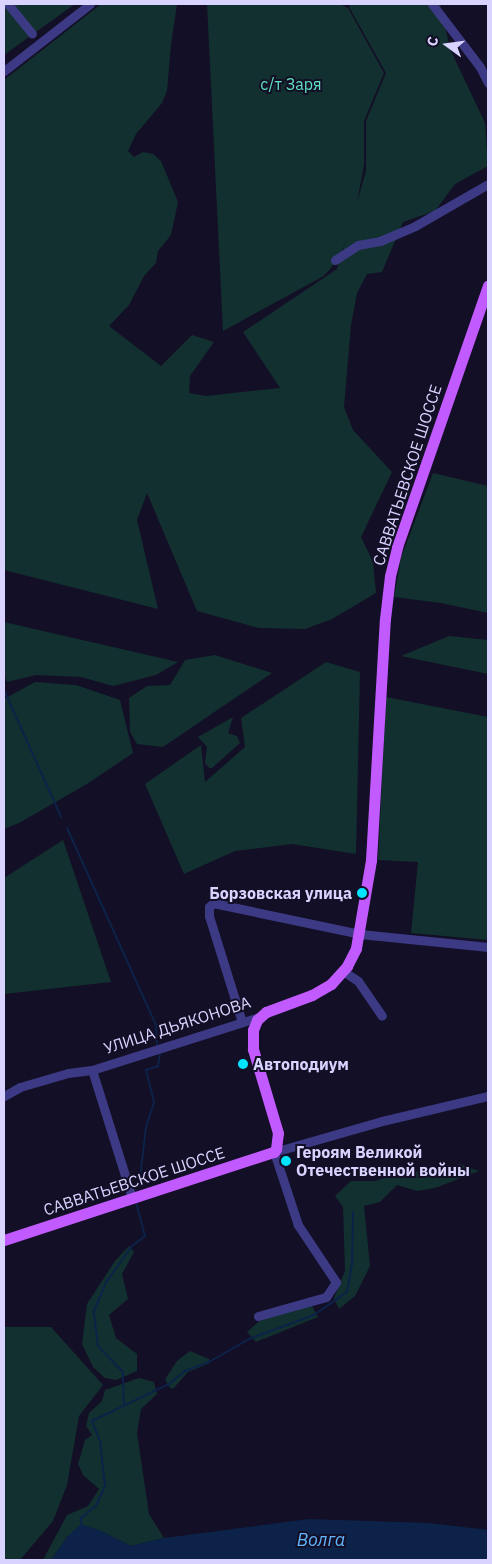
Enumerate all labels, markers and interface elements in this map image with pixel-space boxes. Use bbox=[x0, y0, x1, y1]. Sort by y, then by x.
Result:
north arrow bbox=[422, 20, 472, 70]
text: С bbox=[423, 35, 442, 48]
park label: с/т Заря bbox=[260, 74, 322, 94]
street label: САВВАТЬЕВСКОЕ ШОССЕ bbox=[369, 382, 445, 568]
place label: Борзовская улица bbox=[209, 883, 352, 903]
marker: Борзовская улица bbox=[356, 887, 368, 899]
street label: УЛИЦА ДЬЯКОНОВА bbox=[101, 992, 253, 1058]
place label: Автоподиум bbox=[253, 1054, 349, 1074]
marker: Автоподиум bbox=[237, 1058, 249, 1070]
place label: Героям Великой Отечественной войны bbox=[296, 1142, 470, 1180]
street label: САВВАТЬЕВСКОЕ ШОССЕ bbox=[41, 1143, 227, 1219]
marker: Героям Великой Отечественной войны bbox=[280, 1155, 292, 1167]
water label: Волга bbox=[297, 1529, 345, 1551]

